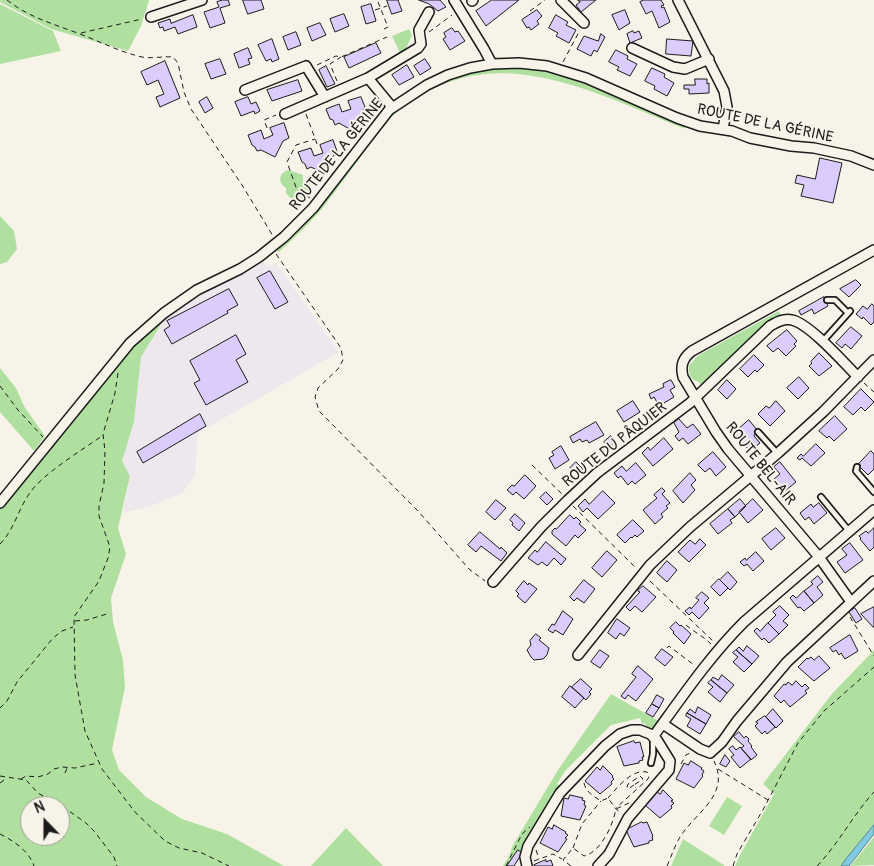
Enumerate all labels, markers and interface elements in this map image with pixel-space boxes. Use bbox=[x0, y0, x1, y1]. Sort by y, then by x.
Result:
street label: ROUTE DE LA GÉRINE bbox=[286, 95, 388, 215]
street label: ROUTE DE LA GÉRINE bbox=[695, 101, 835, 147]
street label: ROUTE DU PÂQUIER bbox=[559, 399, 671, 491]
street label: ROUTE BEL-AIR bbox=[721, 419, 799, 509]
north arrow bbox=[20, 796, 70, 846]
text: N bbox=[32, 798, 47, 817]

